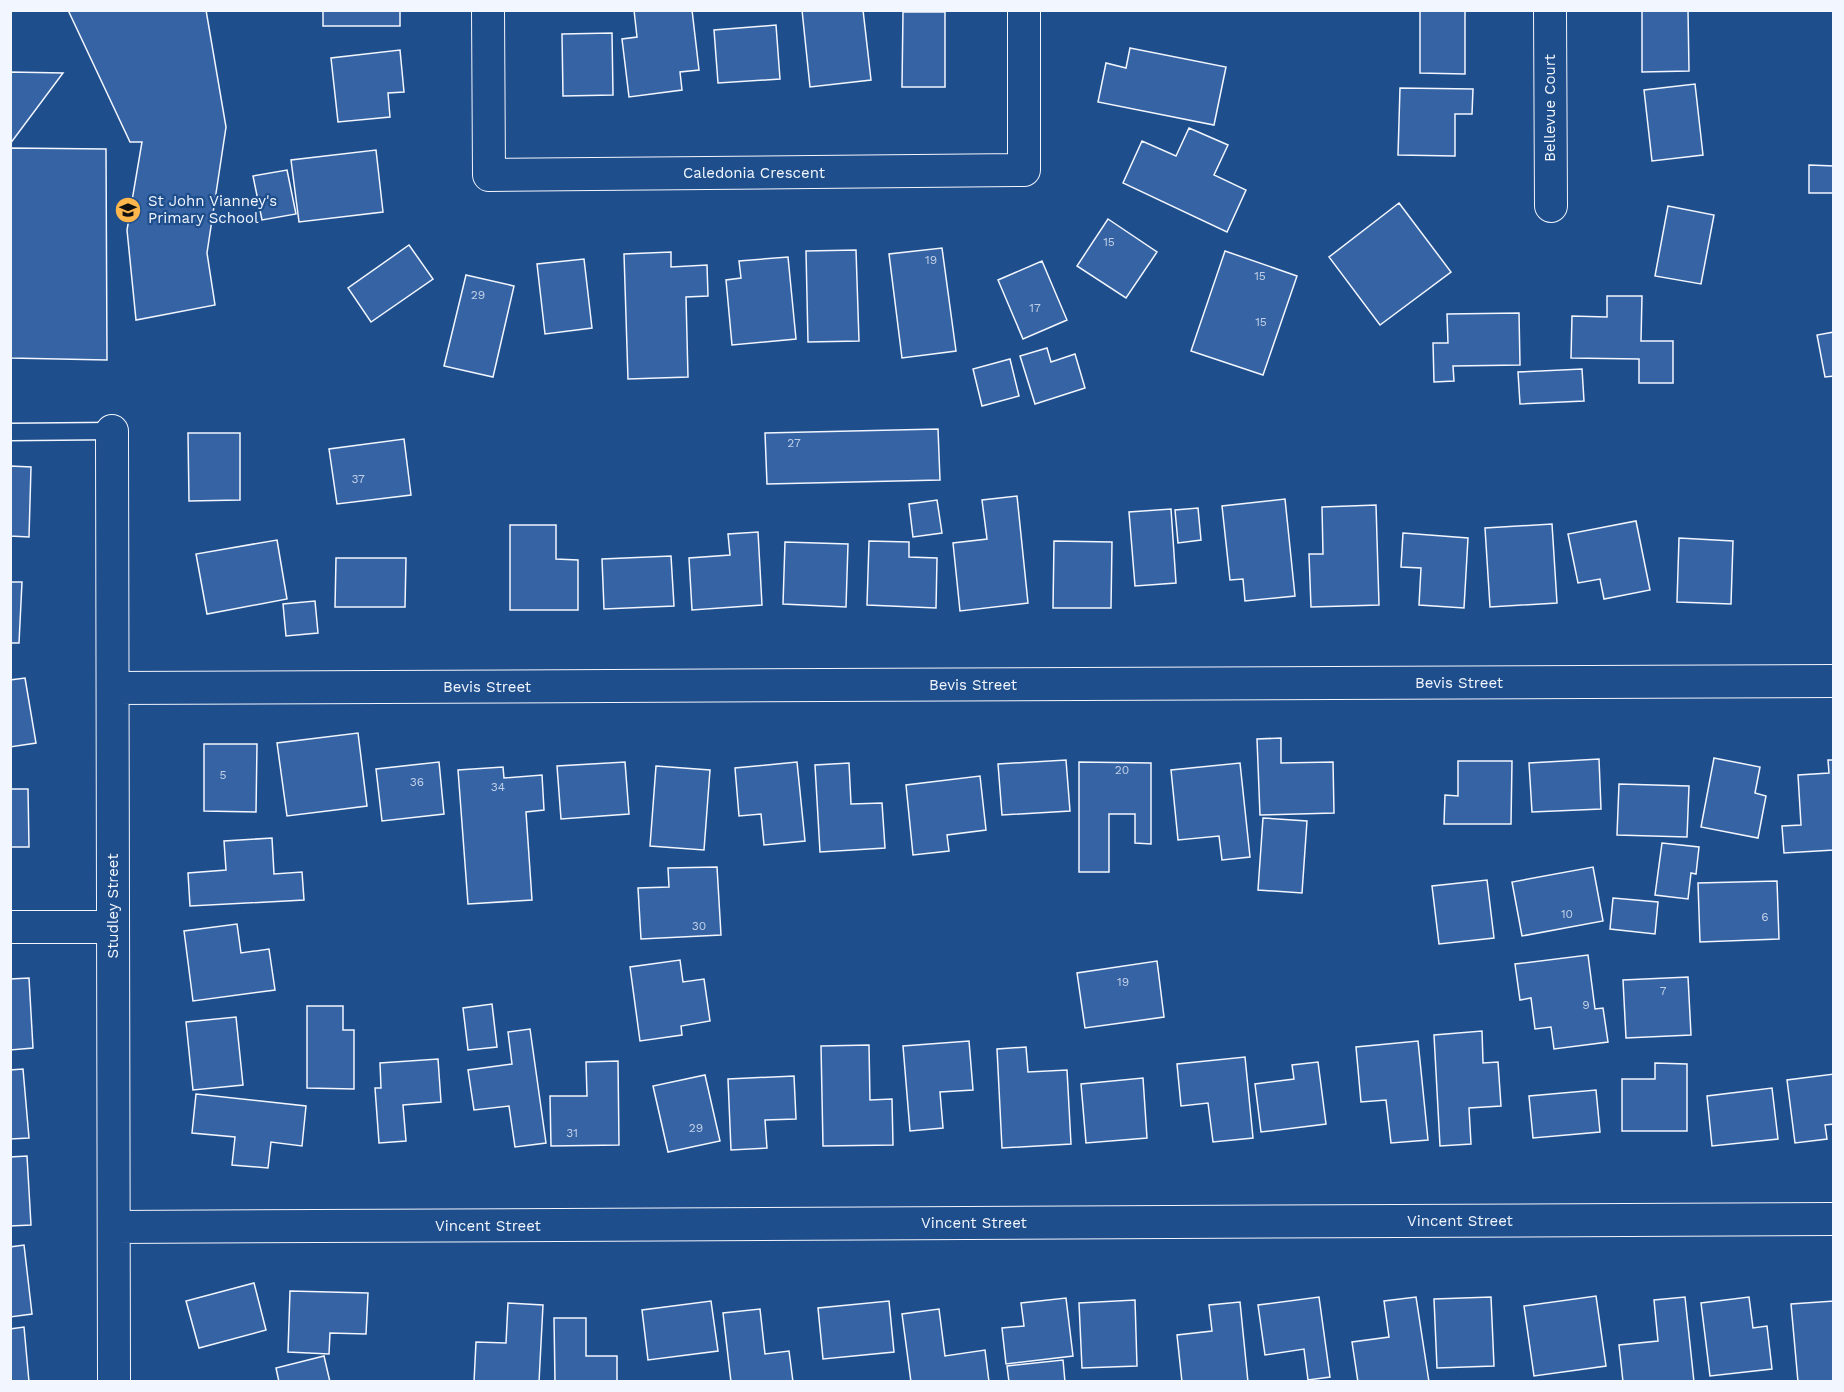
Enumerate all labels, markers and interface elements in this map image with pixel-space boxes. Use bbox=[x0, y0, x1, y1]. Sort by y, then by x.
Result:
street label: Bellevue Court bbox=[1541, 54, 1559, 162]
street label: Caledonia Crescent bbox=[683, 164, 826, 182]
place label: St John Vianney's Primary School bbox=[148, 192, 277, 227]
school or university icon: St John Vianney's Primary School bbox=[113, 195, 143, 225]
house number: 15 bbox=[1103, 235, 1115, 249]
house number: 19 bbox=[925, 253, 937, 267]
house number: 15 bbox=[1254, 269, 1266, 283]
house number: 29 bbox=[471, 288, 485, 302]
house number: 17 bbox=[1029, 301, 1041, 315]
house number: 15 bbox=[1255, 315, 1267, 329]
house number: 27 bbox=[787, 436, 801, 450]
house number: 37 bbox=[351, 472, 365, 486]
street label: Bevis Street bbox=[1415, 674, 1504, 692]
street label: Bevis Street bbox=[929, 676, 1018, 694]
street label: Bevis Street bbox=[443, 678, 532, 696]
house number: 20 bbox=[1115, 763, 1129, 777]
house number: 5 bbox=[220, 768, 227, 782]
house number: 36 bbox=[410, 775, 424, 789]
house number: 34 bbox=[491, 780, 505, 794]
street label: Studley Street bbox=[104, 853, 122, 959]
house number: 10 bbox=[1561, 907, 1573, 921]
house number: 6 bbox=[1761, 910, 1769, 924]
house number: 30 bbox=[692, 919, 706, 933]
house number: 19 bbox=[1117, 975, 1129, 989]
house number: 7 bbox=[1660, 984, 1667, 998]
house number: 9 bbox=[1582, 998, 1590, 1012]
house number: 29 bbox=[689, 1121, 703, 1135]
house number: 31 bbox=[566, 1126, 578, 1140]
street label: Vincent Street bbox=[1407, 1212, 1514, 1230]
street label: Vincent Street bbox=[921, 1214, 1028, 1232]
street label: Vincent Street bbox=[435, 1217, 542, 1235]

